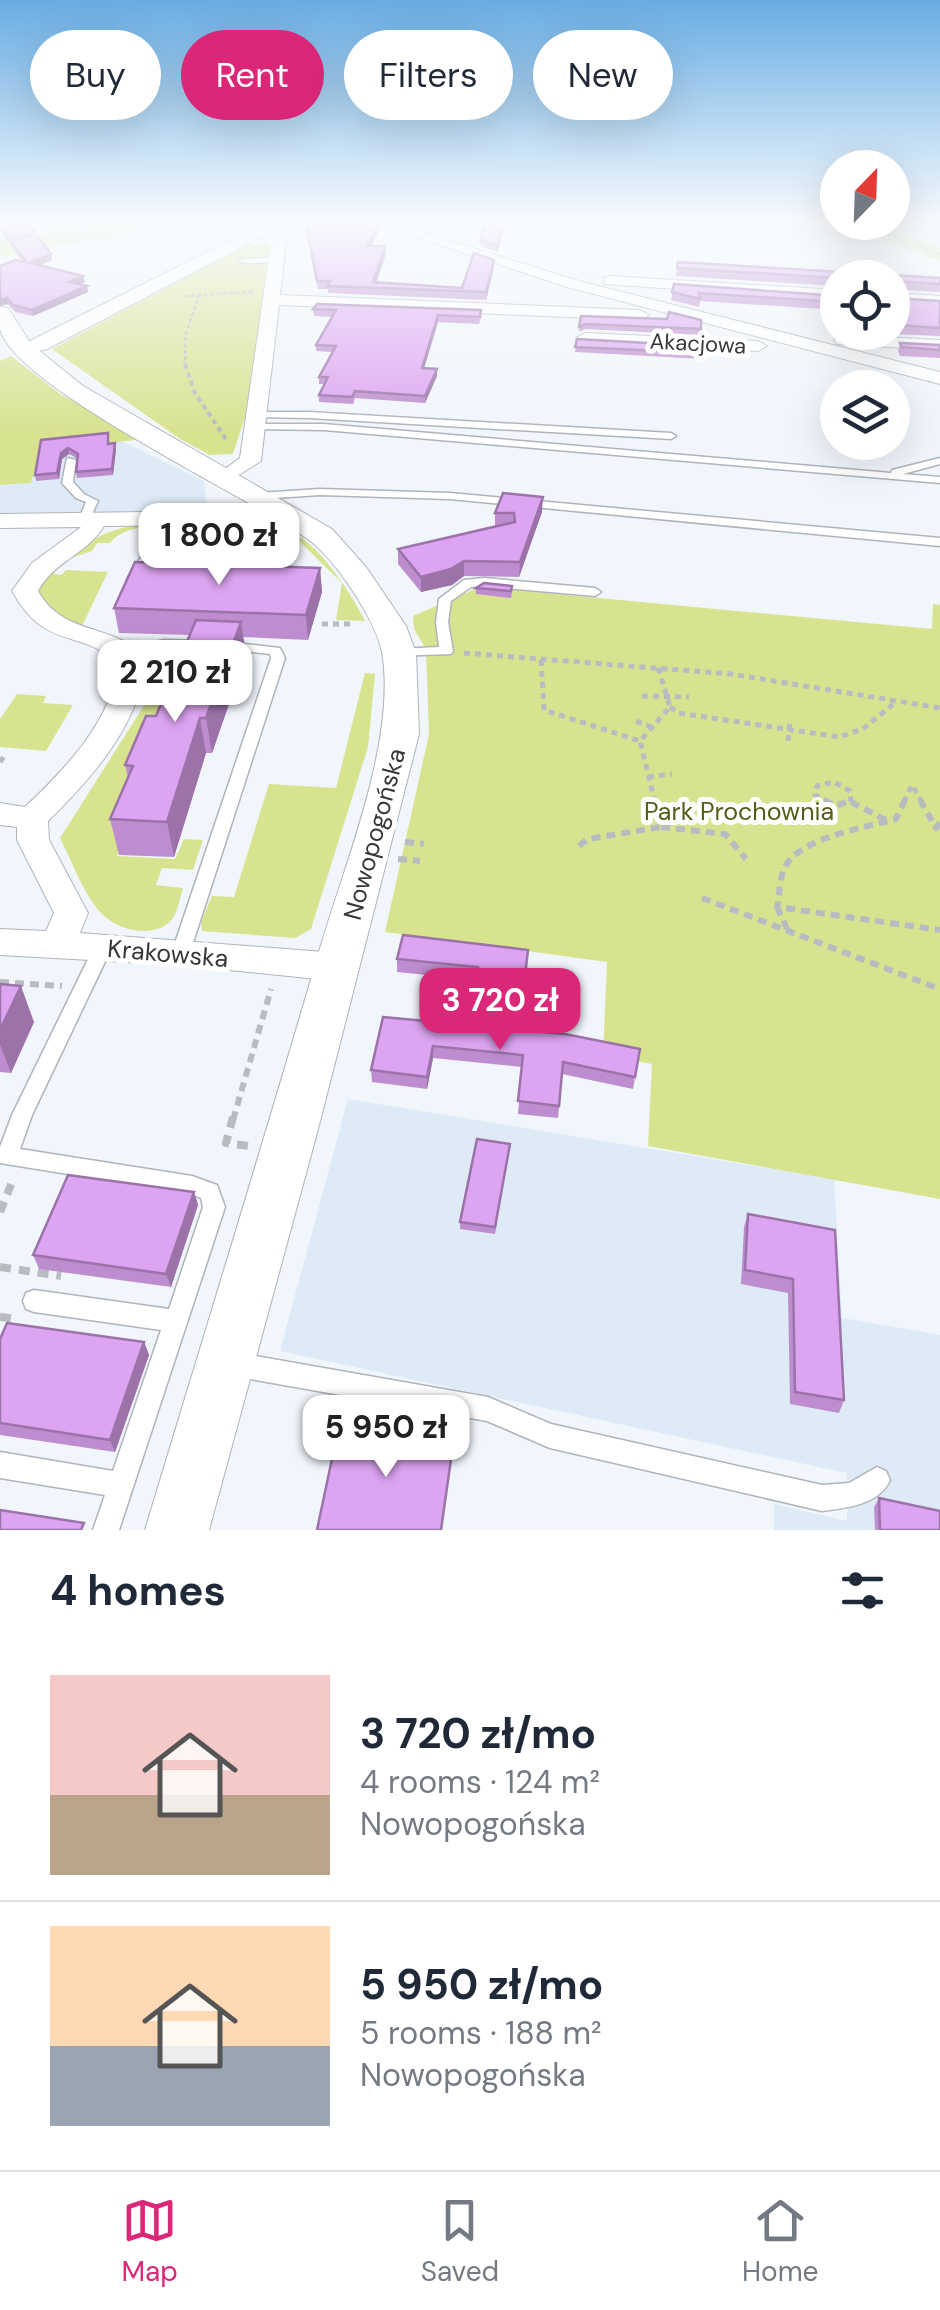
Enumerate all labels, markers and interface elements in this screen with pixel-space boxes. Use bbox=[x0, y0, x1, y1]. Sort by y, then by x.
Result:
chip: Buy bbox=[30, 30, 161, 120]
chip: Rent bbox=[181, 30, 324, 120]
chip: Filters bbox=[344, 30, 513, 120]
chip: New bbox=[533, 30, 673, 120]
north arrow bbox=[820, 150, 910, 240]
map controls bbox=[820, 150, 910, 460]
button: locate bbox=[820, 260, 910, 350]
street label: Akacjowa bbox=[649, 326, 747, 361]
button: layers bbox=[820, 370, 910, 460]
pin: 1 800 zł bbox=[116, 503, 322, 588]
text: 1 800 zł bbox=[160, 514, 278, 556]
pin: 2 210 zł bbox=[72, 640, 278, 725]
text: 2 210 zł bbox=[119, 651, 231, 693]
street label: Nowopogońska bbox=[336, 745, 413, 924]
park label: Park Prochownia bbox=[644, 795, 834, 828]
street label: Krakowska bbox=[106, 932, 230, 975]
pin: 3 720 zł bbox=[397, 968, 603, 1053]
text: 3 720 zł bbox=[441, 979, 559, 1021]
pin: 5 950 zł bbox=[283, 1395, 489, 1480]
text: 5 950 zł bbox=[325, 1406, 447, 1448]
text: 4 homes bbox=[50, 1563, 226, 1618]
icon: filters bbox=[835, 1563, 890, 1618]
text: 3 720 zł/mo bbox=[360, 1706, 596, 1761]
icon: home bbox=[130, 1715, 250, 1835]
text: 4 rooms · 124 m² bbox=[360, 1761, 600, 1803]
text: Nowopogońska bbox=[360, 1803, 586, 1845]
text: 5 950 zł/mo bbox=[360, 1957, 603, 2012]
icon: home bbox=[130, 1966, 250, 2086]
text: 5 rooms · 188 m² bbox=[360, 2012, 602, 2054]
text: Nowopogońska bbox=[360, 2054, 586, 2096]
tab: Map bbox=[121, 2193, 178, 2290]
tab: Saved bbox=[421, 2193, 499, 2290]
tab: Home bbox=[742, 2193, 819, 2290]

